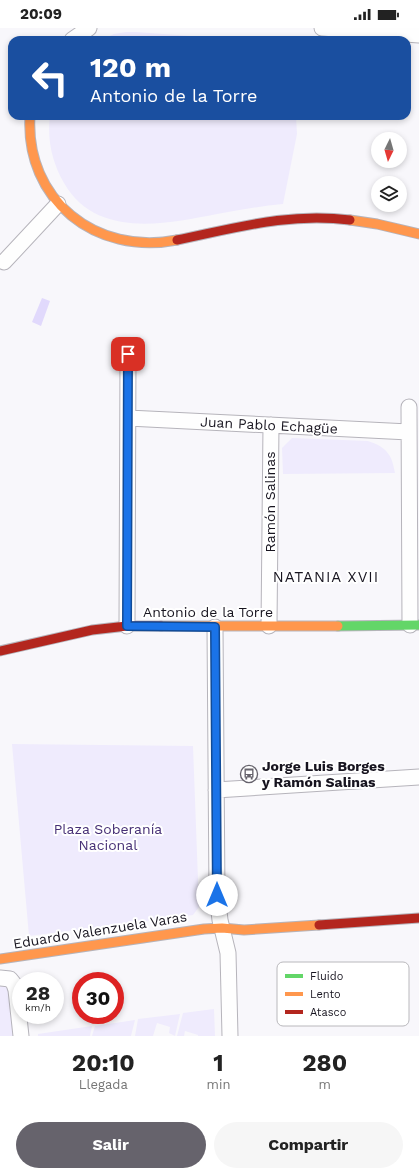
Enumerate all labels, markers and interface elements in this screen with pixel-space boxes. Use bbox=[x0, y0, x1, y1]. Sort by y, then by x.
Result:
text: 20:09 bbox=[20, 5, 62, 23]
text: 120 m bbox=[90, 51, 171, 84]
icon: left bbox=[24, 52, 76, 104]
text: Antonio de la Torre bbox=[90, 85, 257, 106]
north arrow bbox=[371, 132, 407, 168]
map controls bbox=[371, 132, 407, 212]
button: layers bbox=[371, 176, 407, 212]
pin bbox=[111, 337, 145, 371]
icon: arrive bbox=[117, 343, 139, 365]
street label: Juan Pablo Echagüe bbox=[200, 413, 338, 437]
street label: Ramón Salinas bbox=[262, 451, 278, 553]
district label: NATANIA XVII bbox=[273, 568, 379, 586]
street label: Antonio de la Torre bbox=[143, 604, 273, 620]
place label: Jorge Luis Borges y Ramón Salinas bbox=[261, 758, 385, 790]
bus stop icon: Jorge Luis Borges y Ramón Salinas bbox=[239, 764, 259, 784]
park label: Plaza Soberanía Nacional bbox=[54, 821, 162, 853]
position arrow bbox=[196, 874, 238, 916]
street label: Eduardo Valenzuela Varas bbox=[12, 908, 188, 952]
legend bbox=[277, 962, 409, 1026]
text: Fluido bbox=[310, 970, 343, 983]
speed limit sign: 30 bbox=[72, 972, 124, 1024]
text: 28 bbox=[26, 981, 50, 1005]
text: Lento bbox=[310, 988, 341, 1001]
text: km/h bbox=[25, 1002, 51, 1013]
text: Atasco bbox=[310, 1006, 346, 1019]
text: 20:10 bbox=[72, 1049, 135, 1077]
text: 1 bbox=[213, 1049, 224, 1077]
text: 280 bbox=[302, 1049, 347, 1077]
text: Llegada bbox=[79, 1077, 128, 1092]
text: min bbox=[207, 1077, 230, 1092]
text: m bbox=[319, 1077, 331, 1092]
button: Salir bbox=[16, 1122, 206, 1168]
button: Compartir bbox=[214, 1122, 403, 1168]

